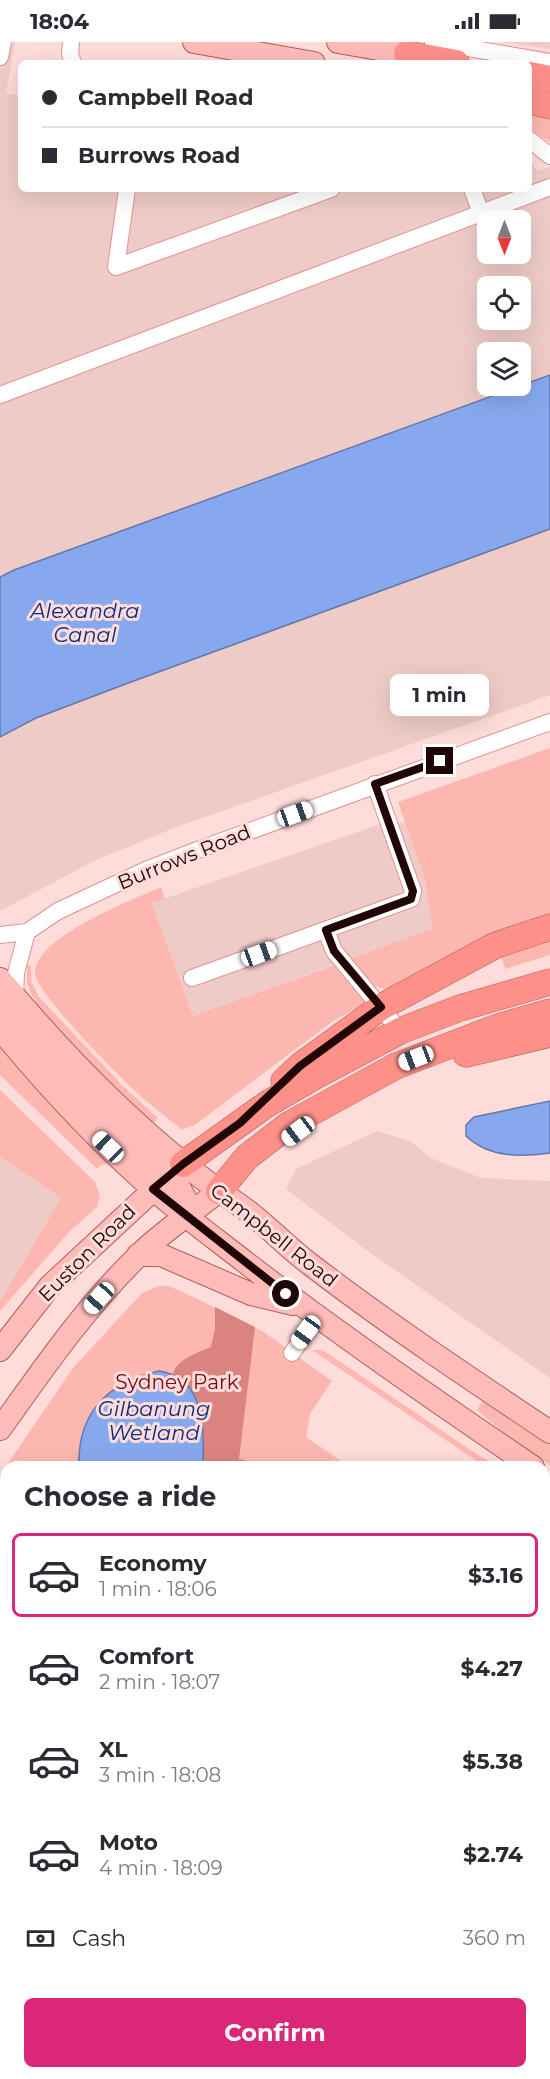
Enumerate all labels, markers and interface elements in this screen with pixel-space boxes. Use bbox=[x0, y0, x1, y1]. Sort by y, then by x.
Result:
text: 18:04 bbox=[30, 8, 89, 35]
text: Campbell Road bbox=[78, 84, 253, 111]
text: Burrows Road bbox=[78, 142, 240, 169]
north arrow bbox=[477, 210, 531, 264]
map controls bbox=[477, 210, 531, 396]
button: locate bbox=[477, 276, 531, 330]
button: layers bbox=[477, 342, 531, 396]
water label: Alexandra Canal bbox=[29, 598, 140, 647]
callout: 1 min bbox=[390, 674, 490, 716]
text: 1 min bbox=[412, 683, 467, 707]
route end bbox=[426, 747, 453, 774]
car bbox=[275, 799, 315, 829]
street label: Burrows Road bbox=[114, 819, 254, 895]
car bbox=[239, 939, 279, 969]
car bbox=[396, 1043, 436, 1073]
car bbox=[278, 1113, 318, 1149]
car bbox=[89, 1128, 127, 1166]
street label: Campbell Road bbox=[206, 1178, 342, 1292]
street label: Euston Road bbox=[33, 1199, 141, 1307]
car bbox=[80, 1279, 118, 1317]
route start bbox=[272, 1280, 299, 1307]
car bbox=[288, 1312, 324, 1352]
park label: Sydney Park bbox=[115, 1370, 239, 1394]
water label: Gilbanung Wetland bbox=[98, 1396, 210, 1445]
text: Choose a ride bbox=[24, 1480, 216, 1513]
icon: car bbox=[27, 1548, 81, 1602]
text: Economy bbox=[99, 1550, 207, 1577]
text: $3.16 bbox=[468, 1562, 523, 1589]
text: 1 min · 18:06 bbox=[99, 1577, 217, 1601]
icon: car bbox=[27, 1641, 81, 1695]
text: Comfort bbox=[99, 1643, 194, 1670]
text: $4.27 bbox=[461, 1655, 523, 1682]
text: 2 min · 18:07 bbox=[99, 1670, 220, 1694]
icon: car bbox=[27, 1734, 81, 1788]
text: XL bbox=[99, 1736, 128, 1763]
text: $5.38 bbox=[462, 1748, 523, 1775]
text: 3 min · 18:08 bbox=[99, 1763, 221, 1787]
icon: car bbox=[27, 1827, 81, 1881]
text: Moto bbox=[99, 1829, 158, 1856]
text: $2.74 bbox=[463, 1841, 523, 1868]
text: 4 min · 18:09 bbox=[99, 1856, 223, 1880]
icon: cash bbox=[24, 1922, 57, 1955]
text: Cash bbox=[72, 1925, 126, 1952]
text: 360 m bbox=[463, 1926, 526, 1950]
button: Confirm bbox=[24, 1998, 526, 2067]

